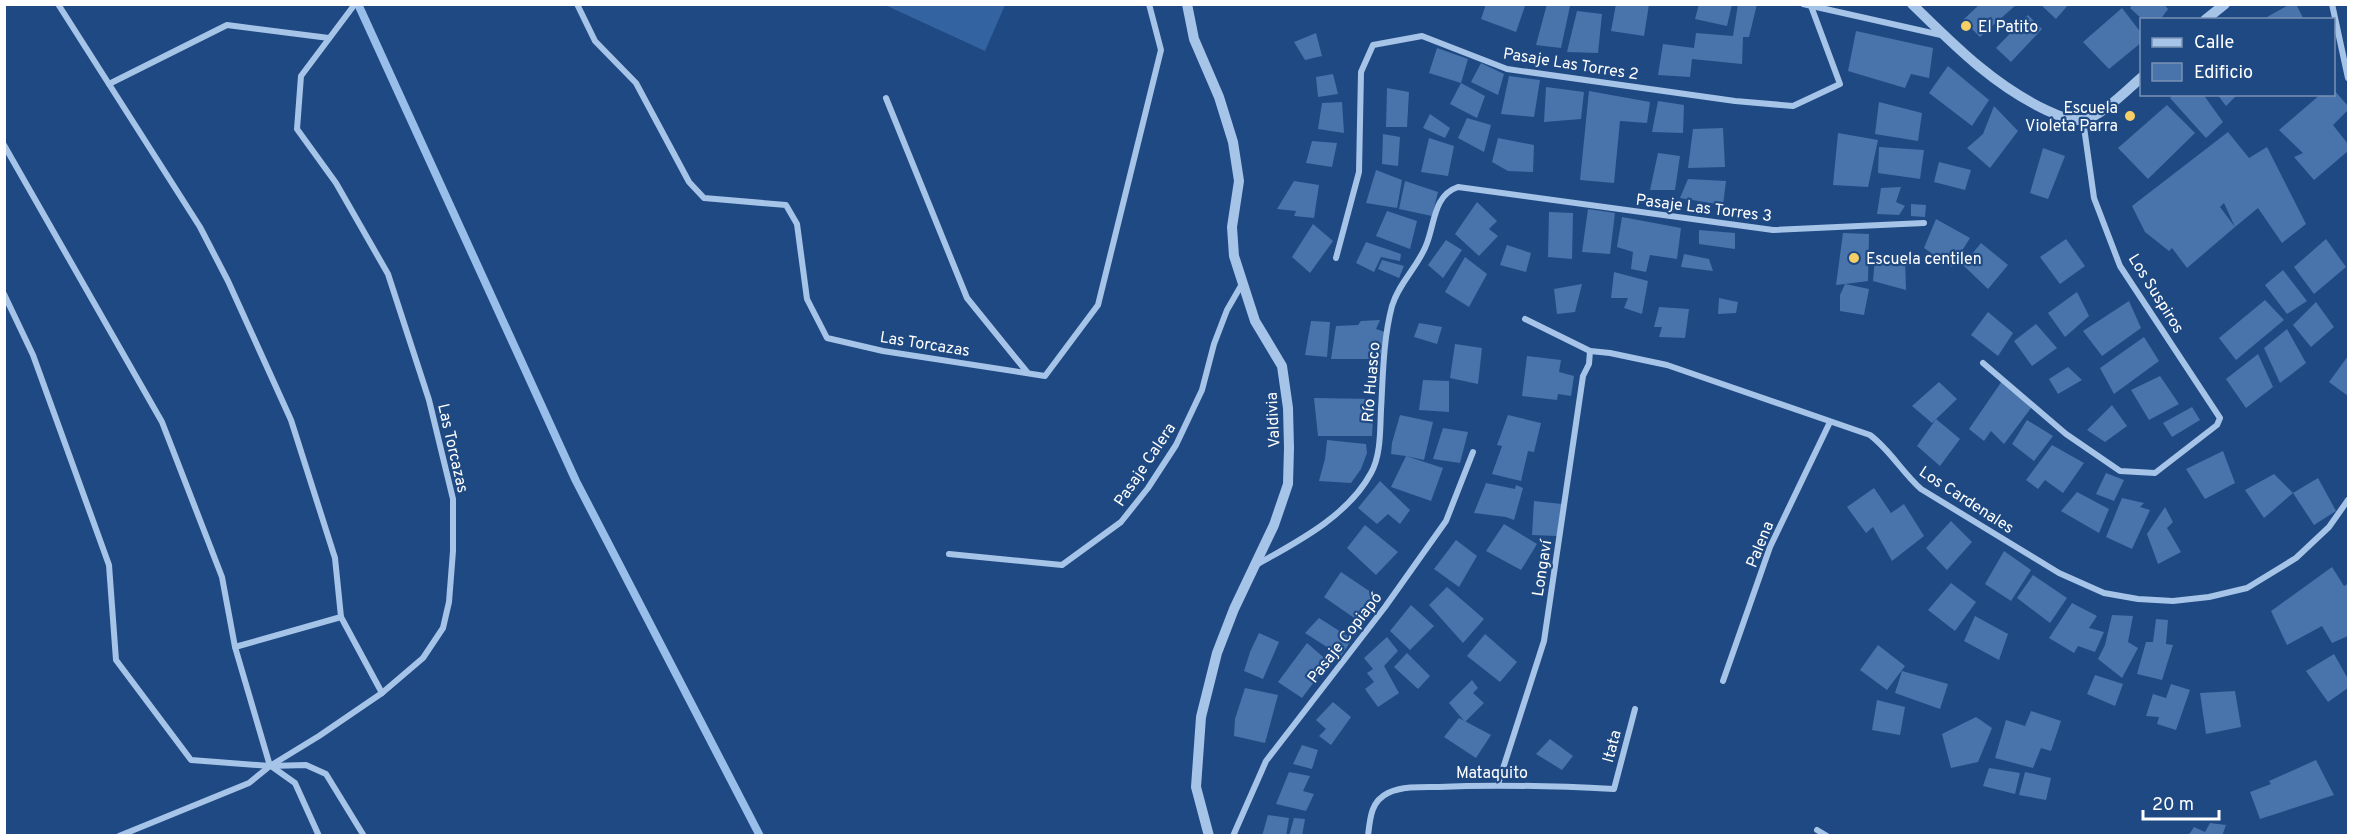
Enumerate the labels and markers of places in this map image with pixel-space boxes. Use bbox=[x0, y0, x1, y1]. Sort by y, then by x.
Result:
place label: El Patito bbox=[1978, 18, 2038, 38]
marker: El Patito bbox=[1959, 19, 1973, 33]
place label: Escuela Violeta Parra bbox=[2025, 99, 2118, 137]
marker: Escuela Violeta Parra bbox=[2123, 109, 2137, 123]
place label: Escuela centilen bbox=[1866, 250, 1982, 270]
marker: Escuela centilen bbox=[1847, 251, 1861, 265]

